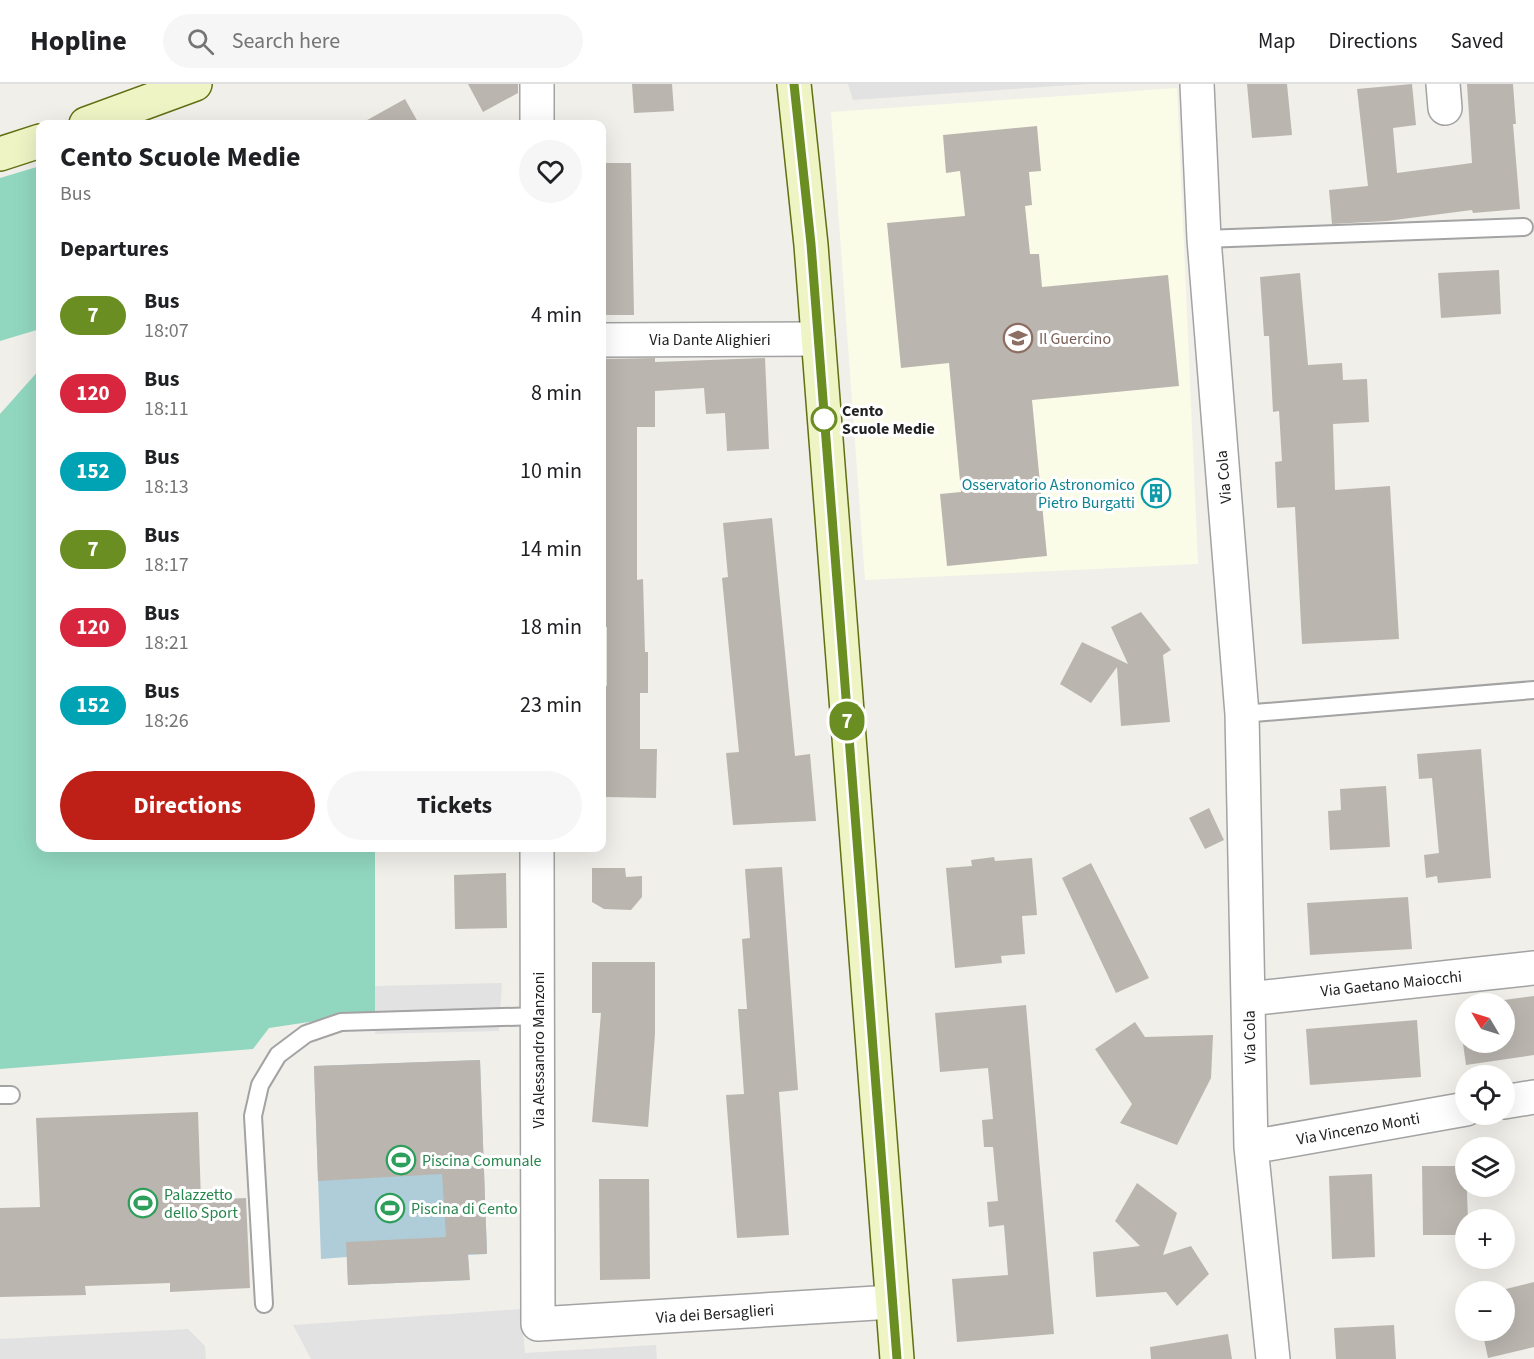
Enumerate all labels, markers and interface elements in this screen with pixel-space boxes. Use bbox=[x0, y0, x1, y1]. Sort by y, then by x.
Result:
search box bbox=[163, 14, 583, 68]
text: Hopline bbox=[30, 21, 127, 61]
icon: search bbox=[184, 25, 217, 58]
text: Search here bbox=[232, 25, 340, 57]
text: Map bbox=[1258, 26, 1296, 56]
text: Directions bbox=[1329, 26, 1417, 56]
text: Saved bbox=[1450, 26, 1504, 56]
text: Cento Scuole Medie bbox=[60, 137, 301, 177]
button: heart bbox=[519, 140, 582, 203]
text: Bus bbox=[60, 180, 91, 208]
text: Departures bbox=[60, 233, 169, 265]
text: Bus bbox=[144, 285, 180, 317]
text: 4 min bbox=[531, 299, 582, 331]
text: 7 bbox=[87, 300, 99, 330]
text: 18:07 bbox=[144, 317, 189, 345]
school or university icon: Il Guercino bbox=[1002, 322, 1034, 354]
place label: Il Guercino bbox=[1039, 328, 1111, 350]
street label: Via Dante Alighieri bbox=[649, 329, 771, 351]
text: Bus bbox=[144, 363, 180, 395]
text: 8 min bbox=[531, 377, 582, 409]
text: 120 bbox=[76, 378, 110, 408]
text: 18:11 bbox=[144, 395, 189, 423]
place label: Cento Scuole Medie bbox=[842, 400, 935, 440]
marker: Cento Scuole Medie bbox=[811, 406, 837, 432]
text: Bus bbox=[144, 441, 180, 473]
street label: Via Cola bbox=[1211, 449, 1237, 504]
text: 10 min bbox=[520, 455, 582, 487]
text: 152 bbox=[76, 456, 110, 486]
text: 18:13 bbox=[144, 473, 189, 501]
place label: Osservatorio Astronomico Pietro Burgatti bbox=[962, 474, 1135, 514]
building icon: Osservatorio Astronomico Pietro Burgatti bbox=[1140, 477, 1172, 509]
text: Bus bbox=[144, 519, 180, 551]
text: 14 min bbox=[520, 533, 582, 565]
text: 7 bbox=[87, 534, 99, 564]
text: 18:17 bbox=[144, 551, 189, 579]
text: Bus bbox=[144, 597, 180, 629]
text: 18 min bbox=[520, 611, 582, 643]
text: 120 bbox=[76, 612, 110, 642]
text: 18:21 bbox=[144, 629, 189, 657]
text: Bus bbox=[144, 675, 180, 707]
text: 23 min bbox=[520, 689, 582, 721]
text: 152 bbox=[76, 690, 110, 720]
line badge: 7 bbox=[828, 702, 866, 740]
text: 7 bbox=[841, 706, 853, 736]
text: 18:26 bbox=[144, 707, 189, 735]
button: Directions bbox=[60, 771, 315, 840]
button: Tickets bbox=[327, 771, 582, 840]
street label: Via Gaetano Maiocchi bbox=[1319, 966, 1463, 1002]
street label: Via Alessandro Manzoni bbox=[528, 972, 550, 1128]
north arrow bbox=[1455, 993, 1515, 1053]
map controls bbox=[1455, 993, 1515, 1341]
street label: Via Cola bbox=[1239, 1010, 1261, 1064]
button: locate bbox=[1455, 1065, 1515, 1125]
street label: Via Vincenzo Monti bbox=[1295, 1107, 1422, 1151]
button: layers bbox=[1455, 1137, 1515, 1197]
sports icon: Piscina Comunale bbox=[385, 1144, 417, 1176]
place label: Piscina Comunale bbox=[422, 1150, 542, 1172]
place label: Palazzetto dello Sport bbox=[164, 1184, 238, 1224]
sports icon: Palazzetto dello Sport bbox=[127, 1187, 159, 1219]
sports icon: Piscina di Cento bbox=[374, 1192, 406, 1224]
place label: Piscina di Cento bbox=[411, 1198, 518, 1220]
button: + bbox=[1455, 1209, 1515, 1269]
button: − bbox=[1455, 1281, 1515, 1341]
street label: Via dei Bersaglieri bbox=[655, 1299, 775, 1329]

